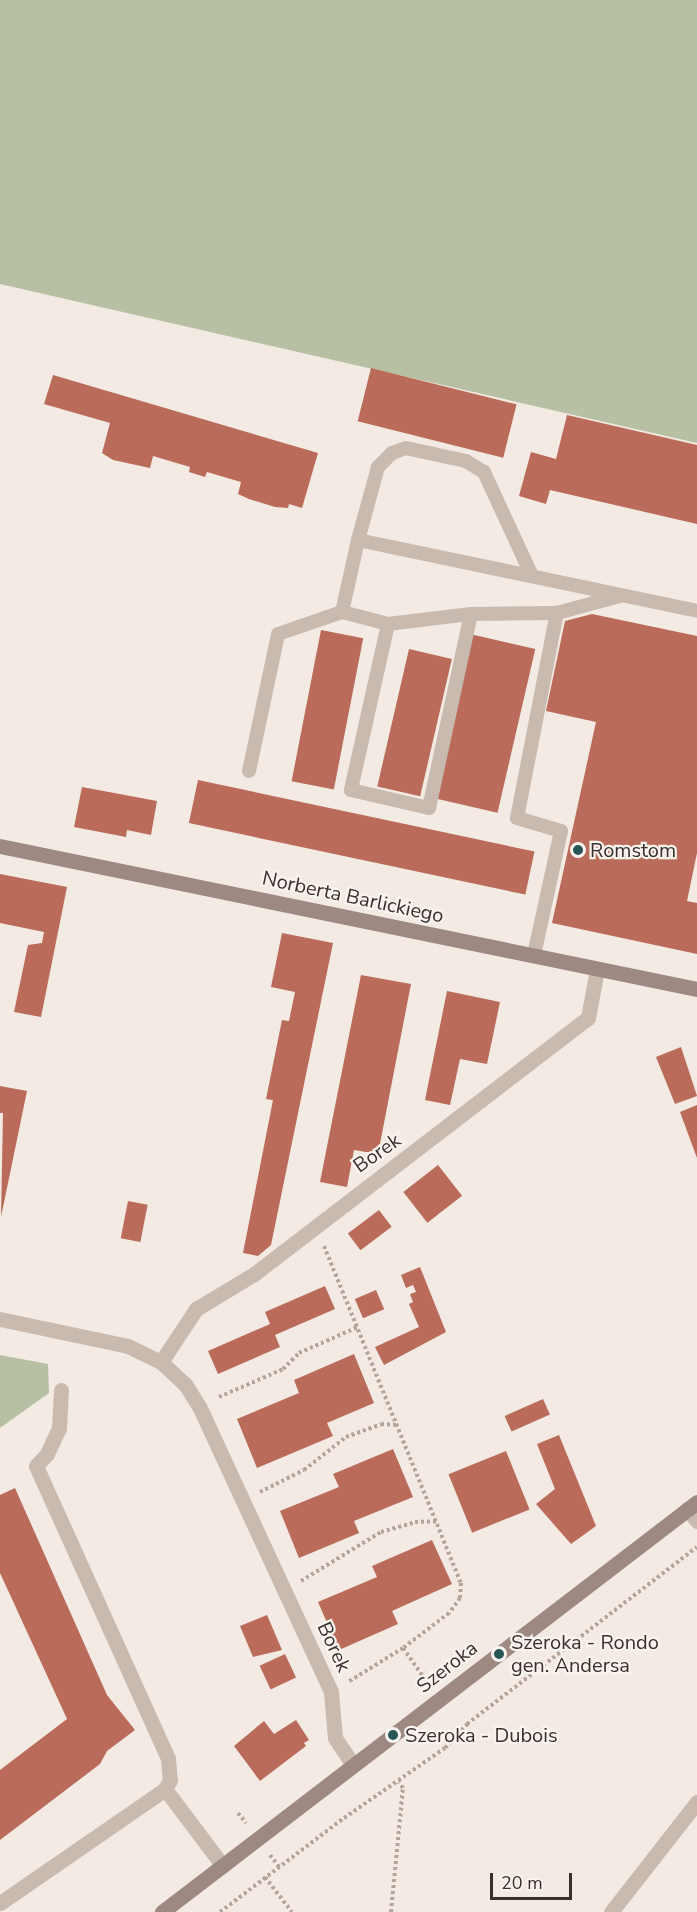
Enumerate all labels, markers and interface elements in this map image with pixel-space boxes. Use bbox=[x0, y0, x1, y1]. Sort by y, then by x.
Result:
place label: Romstom bbox=[590, 838, 676, 862]
marker: Romstom bbox=[571, 843, 585, 857]
street label: Norberta Barlickiego bbox=[260, 866, 446, 928]
street label: Borek bbox=[349, 1128, 405, 1178]
street label: Borek bbox=[312, 1618, 356, 1676]
place label: Szeroka - Rondo gen. Andersa bbox=[511, 1630, 659, 1677]
street label: Szeroka bbox=[412, 1636, 482, 1698]
marker: Szeroka - Rondo gen. Andersa bbox=[492, 1647, 506, 1661]
place label: Szeroka - Dubois bbox=[405, 1723, 558, 1747]
marker: Szeroka - Dubois bbox=[386, 1728, 400, 1742]
scale bar bbox=[493, 1861, 576, 1899]
text: 20 m bbox=[501, 1871, 543, 1895]

